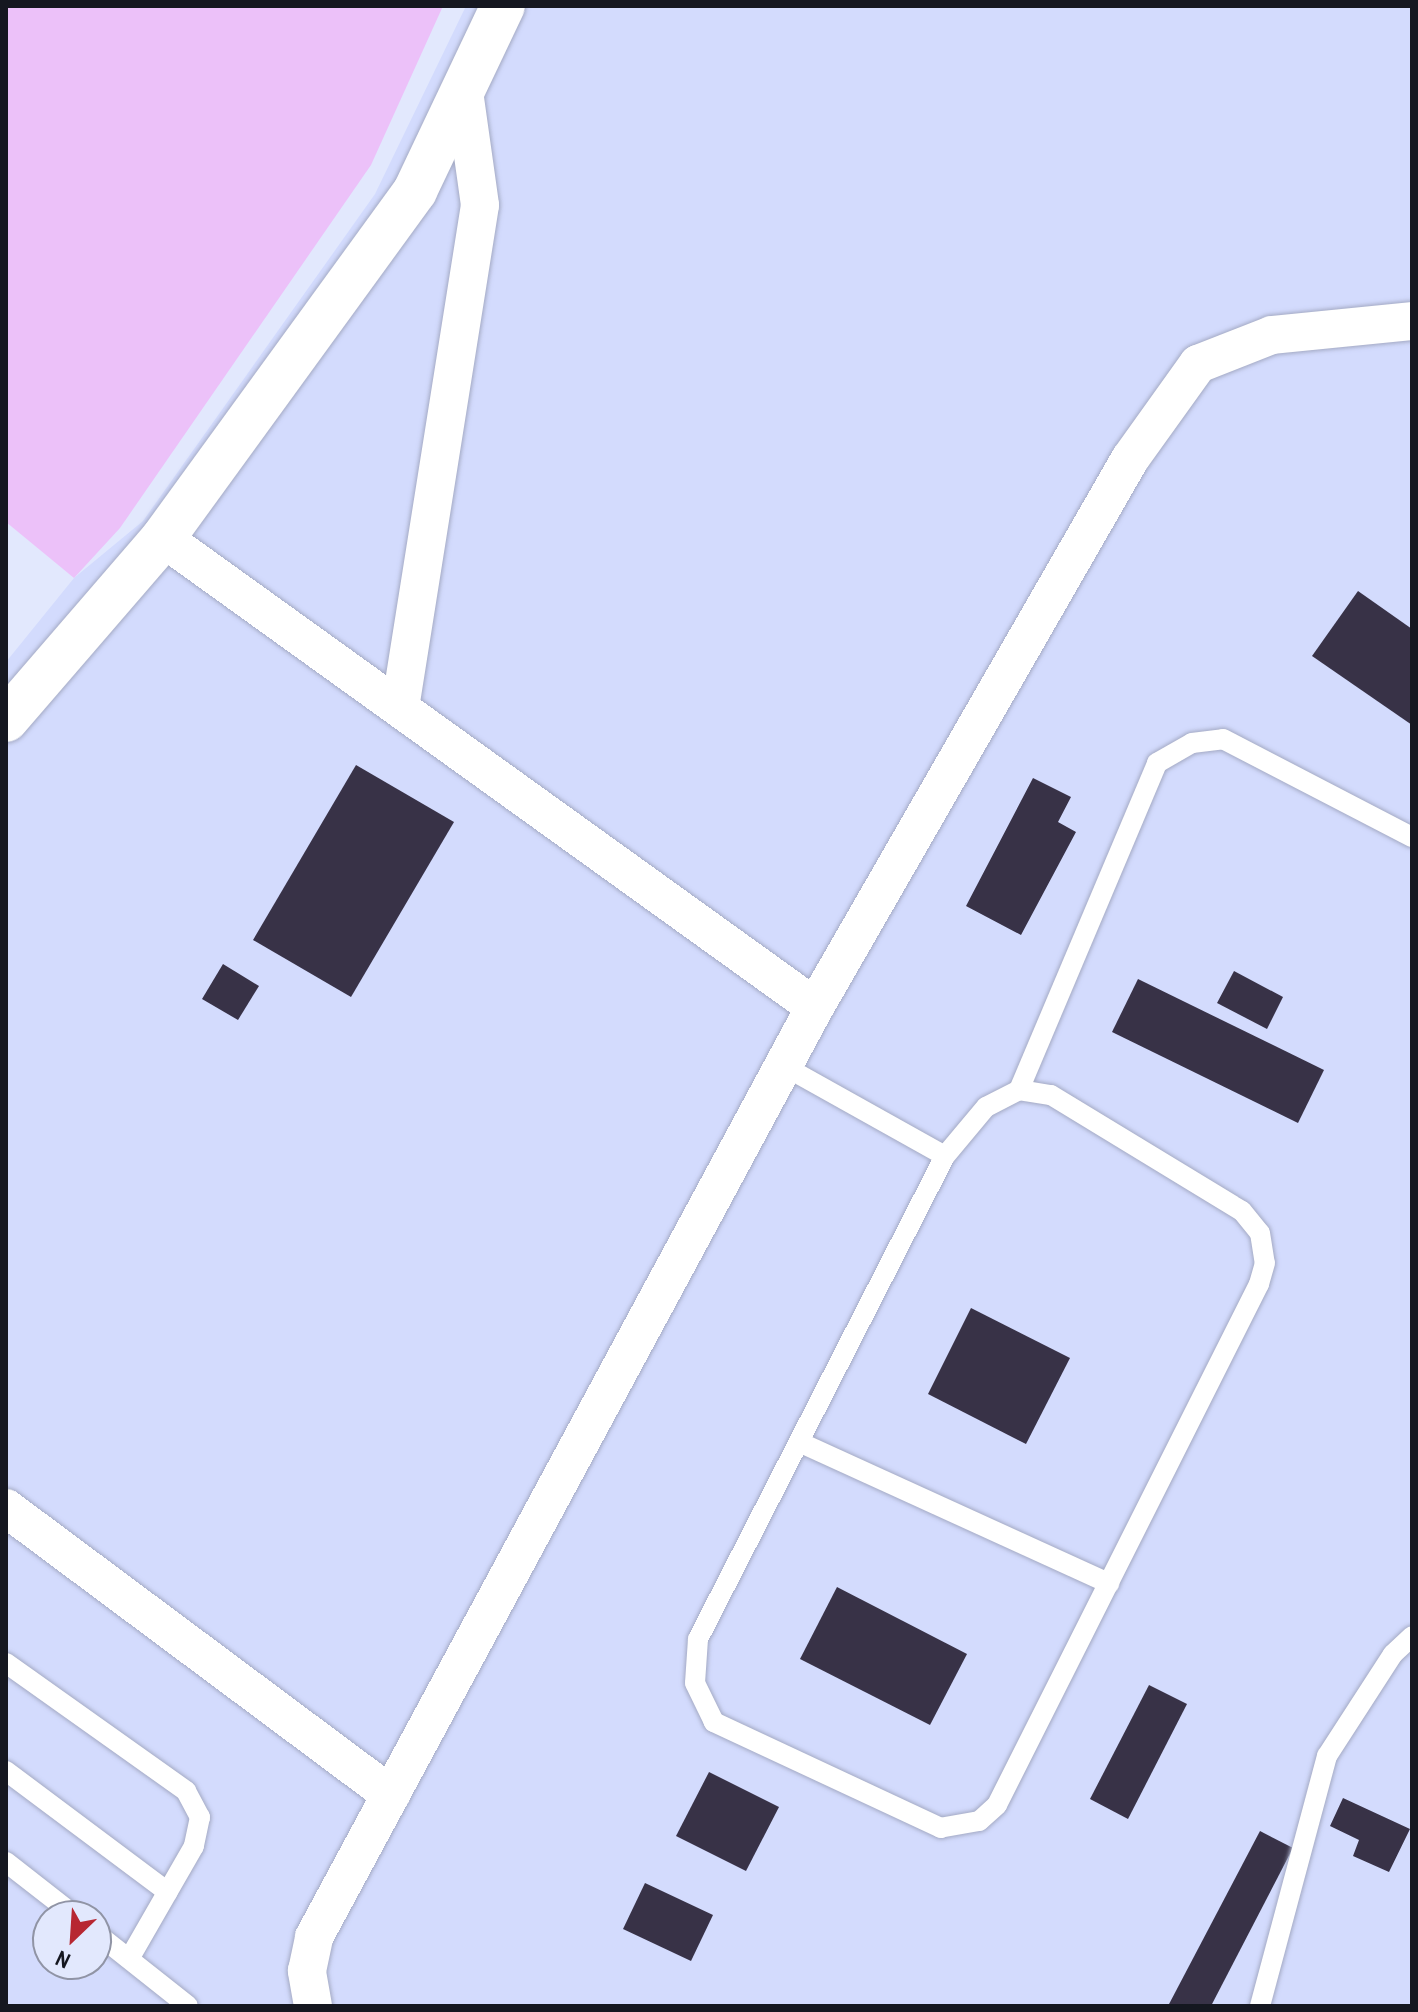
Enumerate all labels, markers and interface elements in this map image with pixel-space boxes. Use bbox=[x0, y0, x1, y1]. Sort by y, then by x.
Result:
north arrow bbox=[32, 1900, 112, 1980]
text: N bbox=[50, 1944, 75, 1976]

